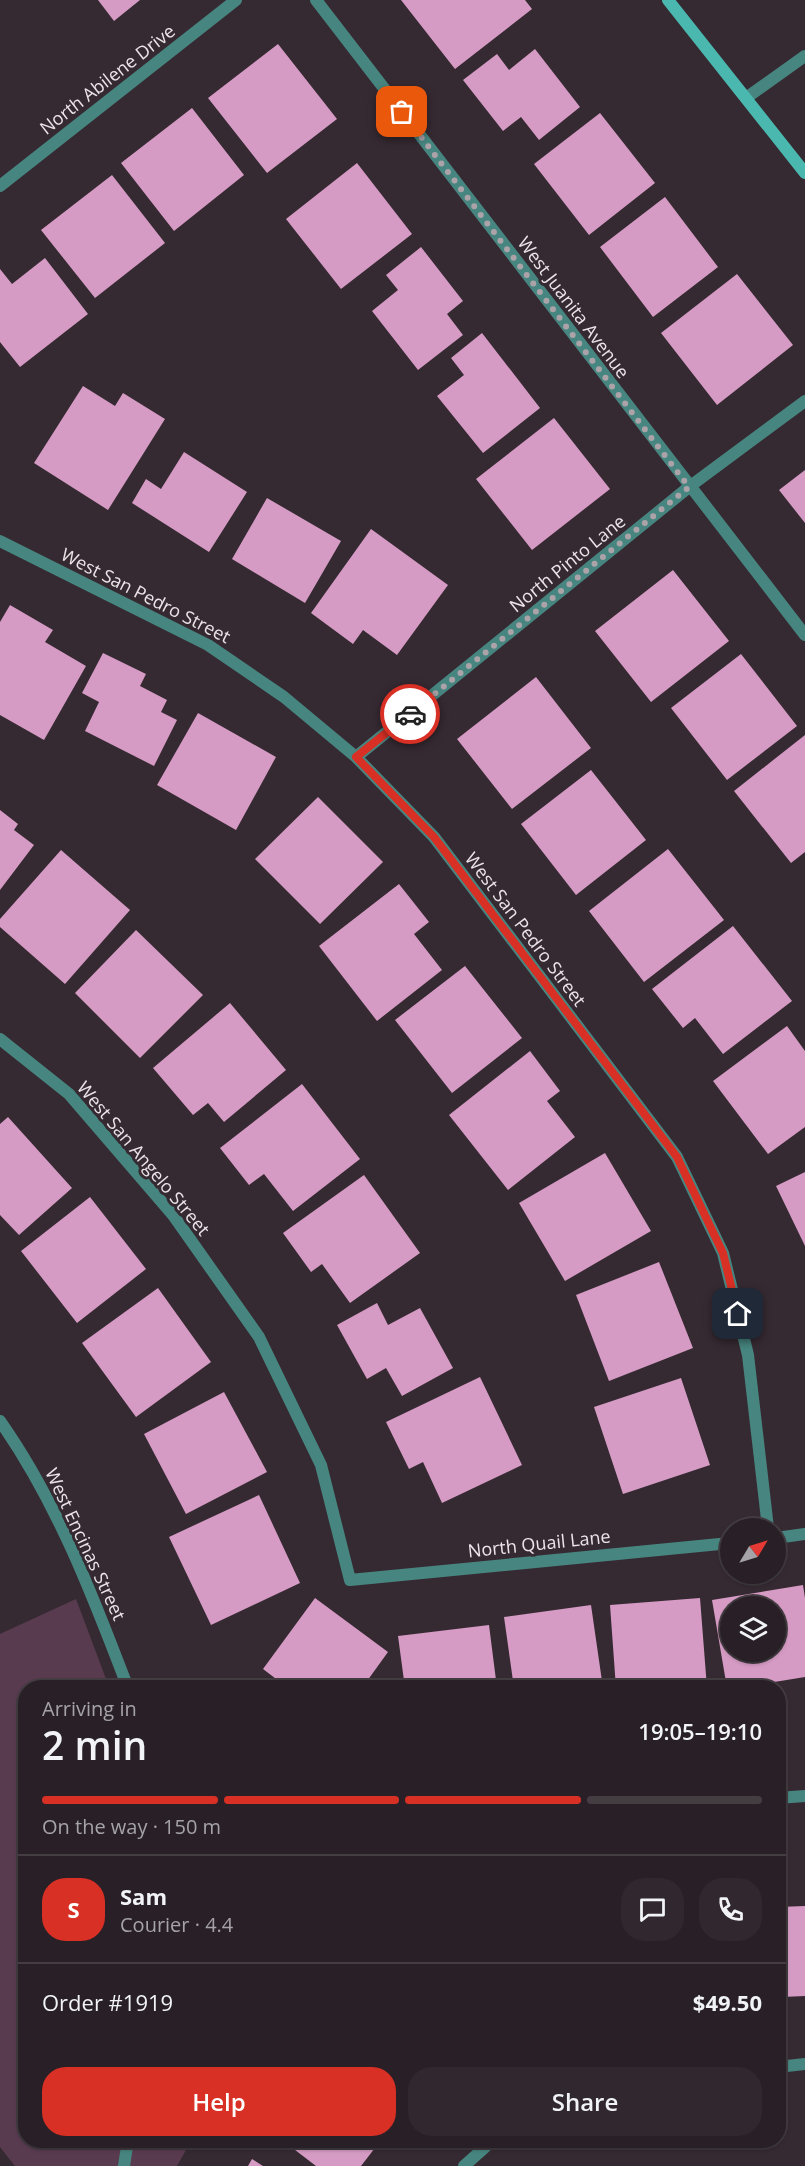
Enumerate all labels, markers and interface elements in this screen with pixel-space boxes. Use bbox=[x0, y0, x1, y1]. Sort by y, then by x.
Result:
street label: North Abilene Drive bbox=[34, 19, 180, 139]
pin bbox=[376, 86, 427, 137]
icon: bag bbox=[385, 95, 418, 128]
street label: West Juanita Avenue bbox=[513, 231, 635, 383]
street label: North Pinto Lane bbox=[504, 509, 630, 617]
street label: West San Pedro Street bbox=[57, 542, 235, 648]
courier bbox=[380, 684, 440, 744]
icon: car bbox=[394, 698, 427, 731]
street label: West San Pedro Street bbox=[460, 847, 592, 1011]
street label: West San Angelo Street bbox=[72, 1076, 216, 1240]
pin bbox=[712, 1288, 763, 1339]
icon: home bbox=[721, 1297, 754, 1330]
street label: West Encinas Street bbox=[40, 1464, 132, 1624]
north arrow bbox=[720, 1518, 786, 1584]
map controls bbox=[720, 1518, 786, 1662]
street label: North Quail Lane bbox=[467, 1524, 611, 1562]
button: layers bbox=[720, 1596, 786, 1662]
text: Arriving in bbox=[42, 1695, 137, 1722]
text: 19:05–19:10 bbox=[638, 1716, 762, 1746]
text: 2 min bbox=[42, 1718, 147, 1771]
text: On the way · 150 m bbox=[42, 1813, 221, 1840]
button: chat bbox=[621, 1878, 684, 1941]
button: phone bbox=[699, 1878, 762, 1941]
text: Sam bbox=[120, 1881, 167, 1911]
text: S bbox=[67, 1894, 80, 1924]
text: Courier · 4.4 bbox=[120, 1911, 233, 1938]
text: Order #1919 bbox=[42, 1987, 173, 2017]
text: $49.50 bbox=[693, 1987, 762, 2017]
button: Help bbox=[42, 2067, 396, 2136]
button: Share bbox=[408, 2067, 762, 2136]

